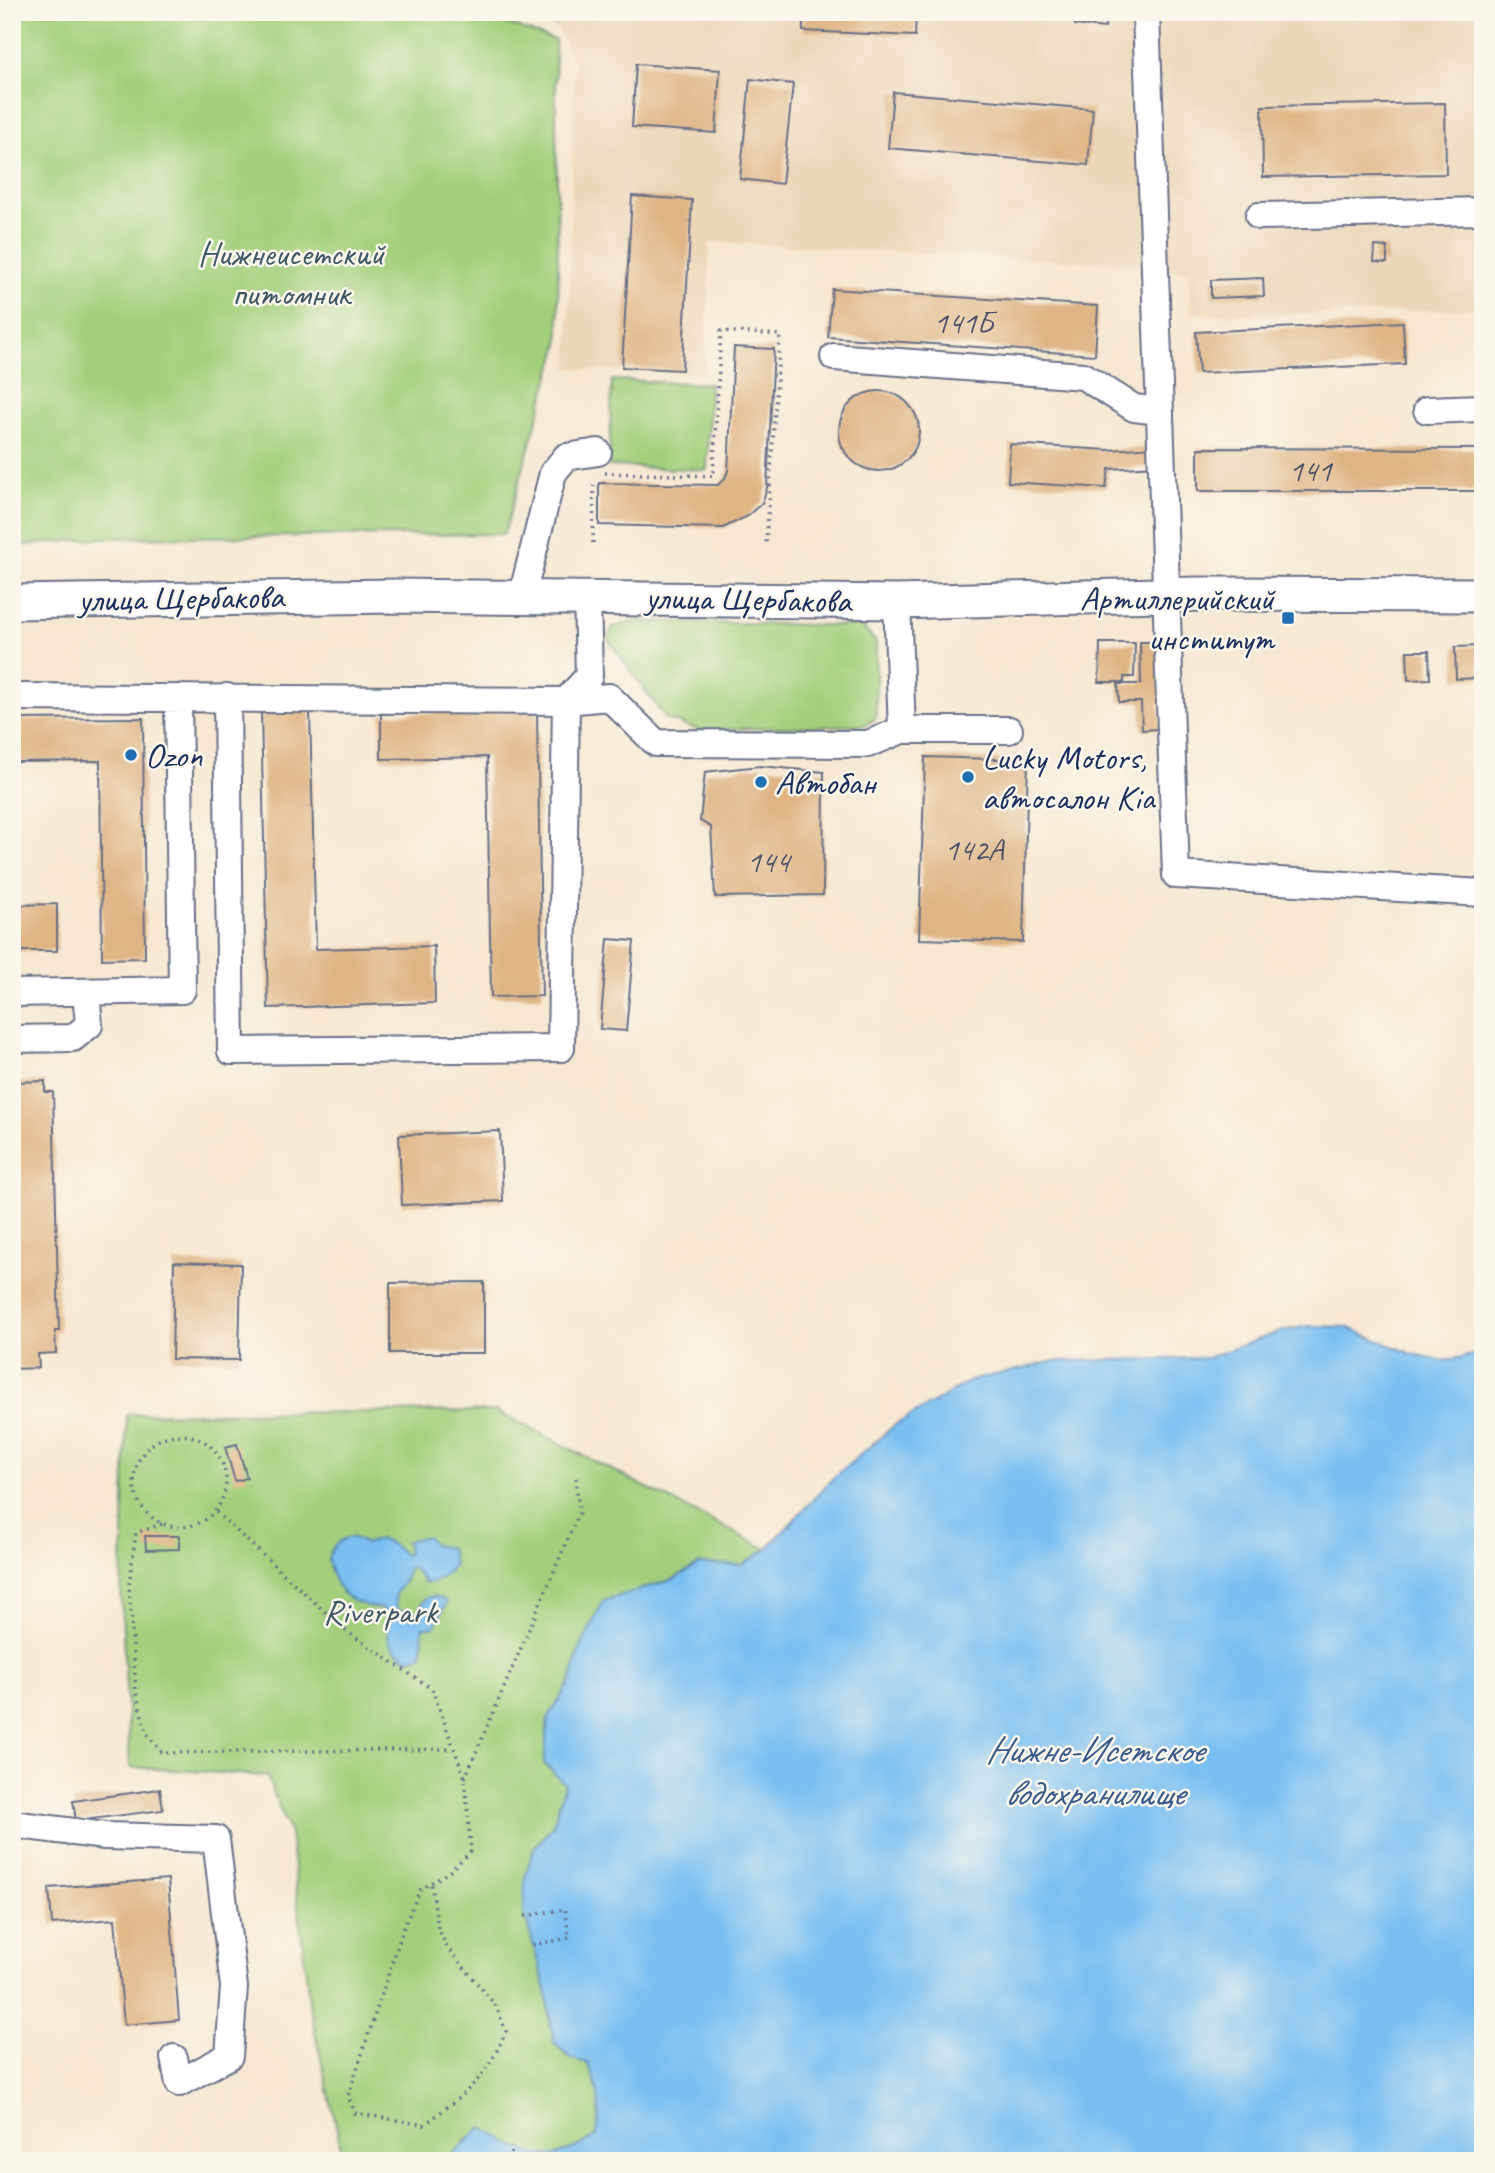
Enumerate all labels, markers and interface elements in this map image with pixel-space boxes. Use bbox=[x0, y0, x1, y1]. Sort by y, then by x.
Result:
park label: Нижнеисетский питомник bbox=[198, 231, 387, 316]
house number: 141Б bbox=[933, 302, 997, 343]
house number: 141 bbox=[1288, 450, 1333, 491]
street label: улица Щербакова bbox=[76, 574, 287, 622]
street label: улица Щербакова bbox=[643, 575, 854, 623]
place label: Артиллерийский институт bbox=[1080, 576, 1277, 661]
marker: Артиллерийский институт bbox=[1280, 610, 1296, 626]
place label: Ozon bbox=[145, 733, 203, 778]
place label: Lucky Motors, автосалон Kia bbox=[982, 735, 1156, 820]
marker: Ozon bbox=[123, 747, 139, 763]
place label: Автобан bbox=[775, 760, 878, 805]
marker: Lucky Motors, автосалон Kia bbox=[960, 769, 976, 785]
marker: Автобан bbox=[753, 774, 769, 790]
house number: 142А bbox=[944, 829, 1006, 870]
house number: 144 bbox=[746, 841, 793, 882]
park label: Riverpark bbox=[323, 1589, 439, 1634]
water label: Нижне-Исетское водохранилище bbox=[985, 1726, 1207, 1816]

